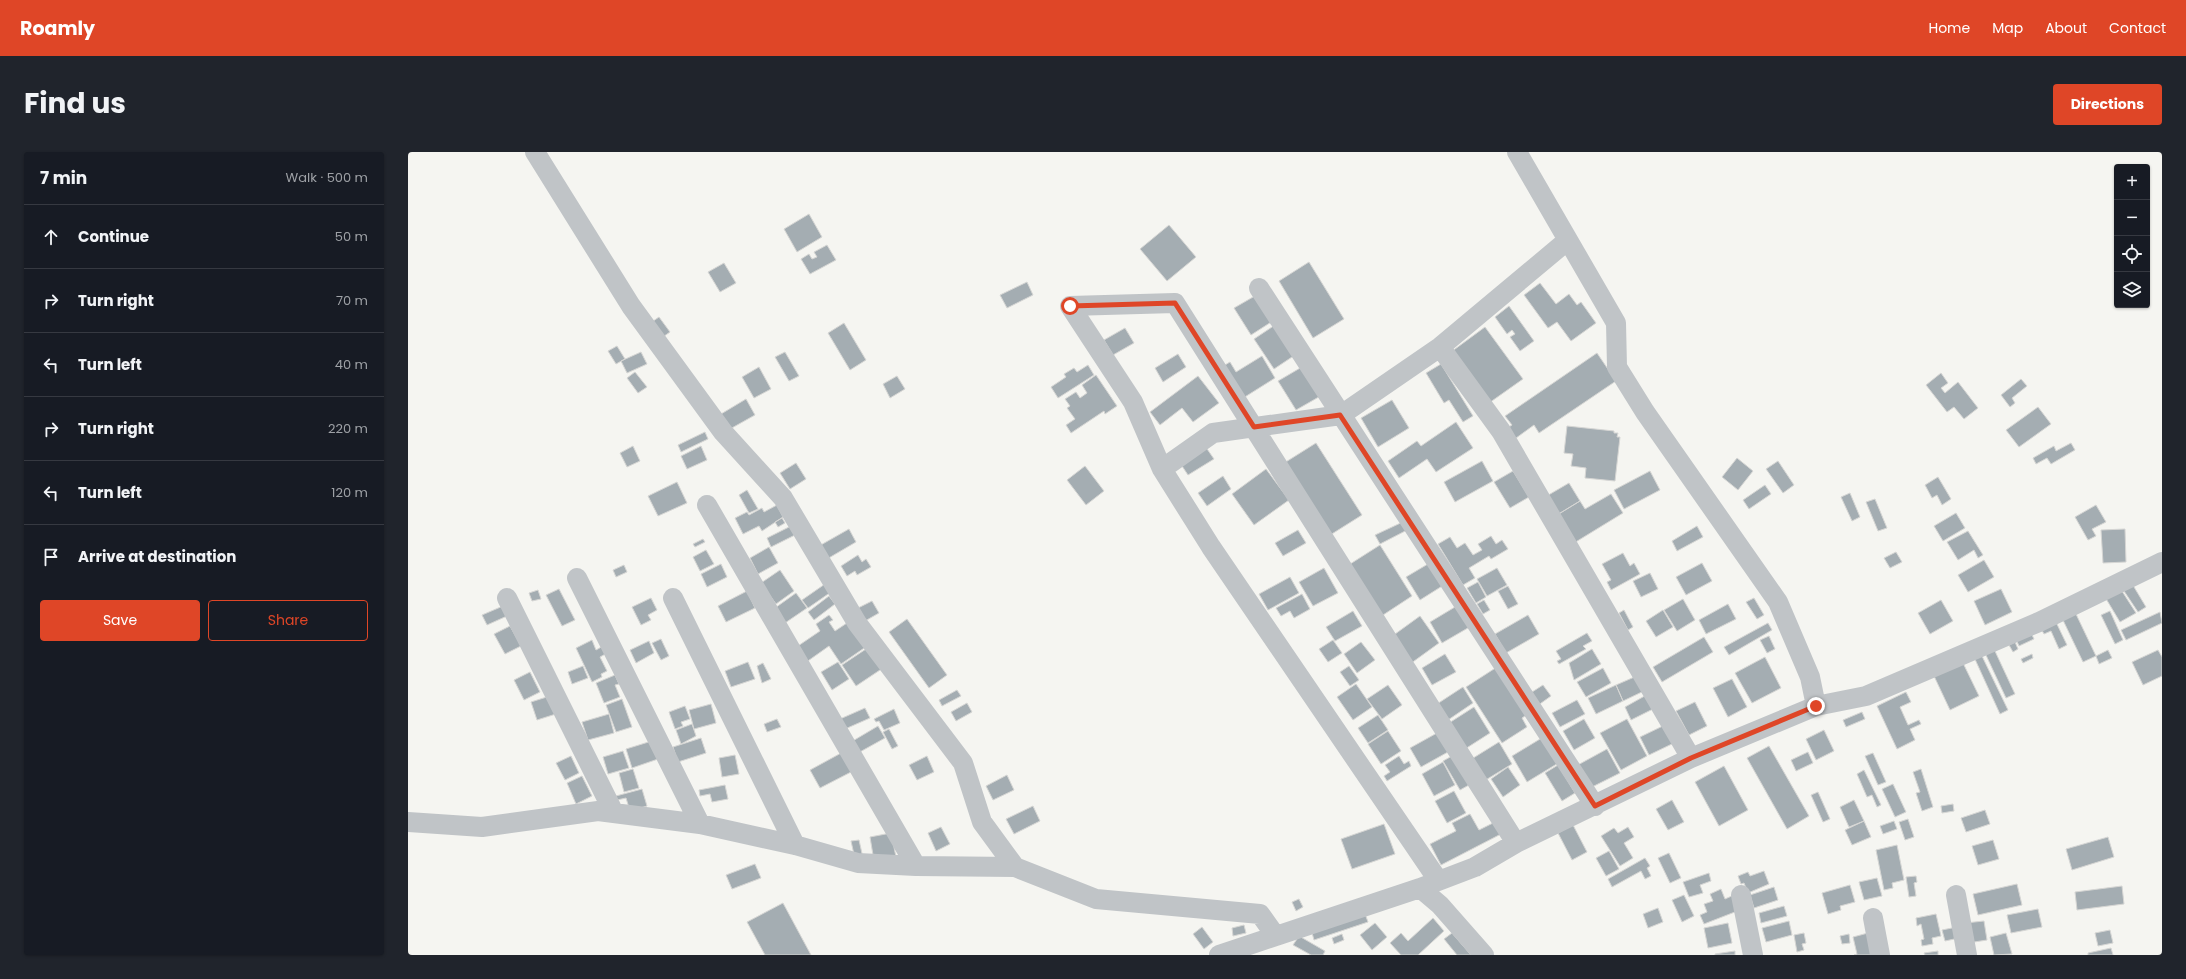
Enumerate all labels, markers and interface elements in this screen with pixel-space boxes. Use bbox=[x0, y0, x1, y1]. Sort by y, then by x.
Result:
text: Roamly bbox=[20, 15, 95, 42]
text: Home bbox=[1928, 18, 1970, 38]
text: Map bbox=[1992, 18, 2023, 38]
text: About bbox=[2045, 18, 2087, 38]
text: Contact bbox=[2109, 18, 2166, 38]
text: Find us bbox=[24, 84, 126, 123]
button: Directions bbox=[2053, 84, 2162, 125]
map controls bbox=[2114, 164, 2150, 308]
button: + bbox=[2114, 164, 2150, 200]
text: 7 min bbox=[40, 166, 87, 190]
text: Walk · 500 m bbox=[286, 168, 368, 187]
button: − bbox=[2114, 200, 2150, 236]
icon: ahead bbox=[40, 226, 62, 248]
text: Continue bbox=[78, 226, 149, 247]
text: 50 m bbox=[335, 227, 368, 246]
button: locate bbox=[2114, 236, 2150, 272]
button: layers bbox=[2114, 272, 2150, 308]
icon: right bbox=[40, 290, 62, 312]
text: Turn right bbox=[78, 290, 154, 311]
text: 70 m bbox=[336, 291, 368, 310]
route start bbox=[1061, 297, 1079, 315]
icon: left bbox=[40, 354, 62, 376]
text: Turn left bbox=[78, 354, 142, 375]
text: 40 m bbox=[335, 355, 368, 374]
icon: right bbox=[40, 418, 62, 440]
text: Turn right bbox=[78, 418, 154, 439]
text: 220 m bbox=[328, 419, 368, 438]
icon: left bbox=[40, 482, 62, 504]
text: Turn left bbox=[78, 482, 142, 503]
text: 120 m bbox=[331, 483, 368, 502]
icon: arrive bbox=[40, 546, 62, 568]
text: Arrive at destination bbox=[78, 546, 236, 567]
button: Save bbox=[40, 600, 200, 641]
button: Share bbox=[208, 600, 368, 641]
route end bbox=[1807, 697, 1825, 715]

